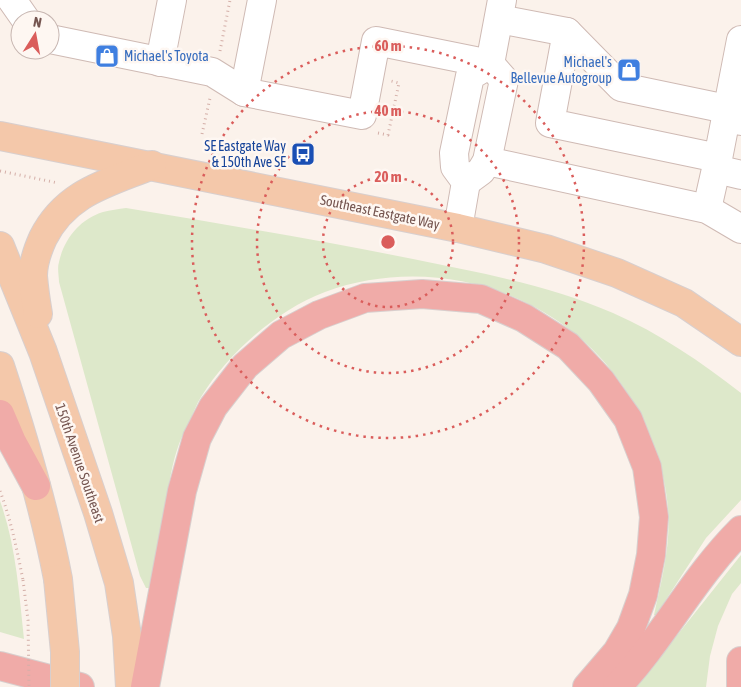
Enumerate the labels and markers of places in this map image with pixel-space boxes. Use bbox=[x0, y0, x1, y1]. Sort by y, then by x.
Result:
shop icon: Michael's Toyota bbox=[94, 43, 120, 69]
place label: Michael's Toyota bbox=[124, 48, 209, 64]
place label: Michael's Bellevue Autogroup bbox=[510, 54, 612, 86]
shop icon: Michael's Bellevue Autogroup bbox=[616, 57, 642, 83]
place label: SE Eastgate Way & 150th Ave SE bbox=[204, 138, 286, 170]
bus stop icon: SE Eastgate Way & 150th Ave SE bbox=[290, 141, 316, 167]
centre of rings bbox=[379, 233, 397, 251]

